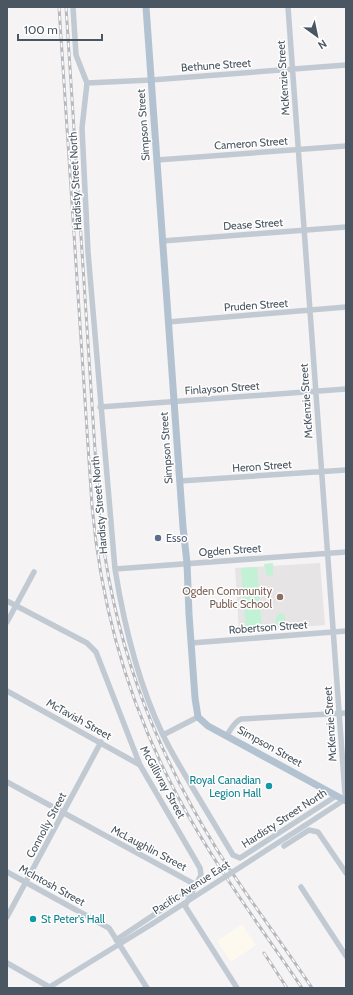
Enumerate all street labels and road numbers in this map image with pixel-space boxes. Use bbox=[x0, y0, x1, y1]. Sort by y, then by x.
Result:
street label: McKenzie Street bbox=[273, 40, 293, 116]
street label: Bethune Street bbox=[181, 56, 252, 74]
street label: Simpson Street bbox=[133, 88, 152, 161]
street label: Hardisty Street North bbox=[65, 131, 85, 231]
street label: Cameron Street bbox=[214, 133, 288, 153]
street label: Dease Street bbox=[223, 215, 284, 233]
street label: Pruden Street bbox=[224, 296, 289, 314]
street label: McKenzie Street bbox=[296, 363, 316, 439]
street label: Finlayson Street bbox=[184, 378, 260, 398]
street label: Simpson Street bbox=[156, 411, 175, 484]
street label: Hardisty Street North bbox=[88, 455, 110, 555]
street label: Heron Street bbox=[232, 457, 292, 475]
street label: Ogden Street bbox=[198, 541, 262, 559]
street label: Robertson Street bbox=[228, 617, 308, 637]
street label: McKenzie Street bbox=[320, 686, 340, 762]
street label: McTavish Street bbox=[44, 695, 114, 743]
street label: Simpson Street bbox=[235, 722, 305, 770]
street label: McGillivray Street bbox=[137, 743, 189, 821]
street label: Hardisty Street North bbox=[239, 785, 329, 851]
street label: Connolly Street bbox=[23, 789, 69, 860]
street label: McLaughlin Street bbox=[109, 822, 189, 874]
street label: Pacific Avenue East bbox=[150, 857, 232, 917]
street label: McIntosh Street bbox=[16, 861, 88, 909]

